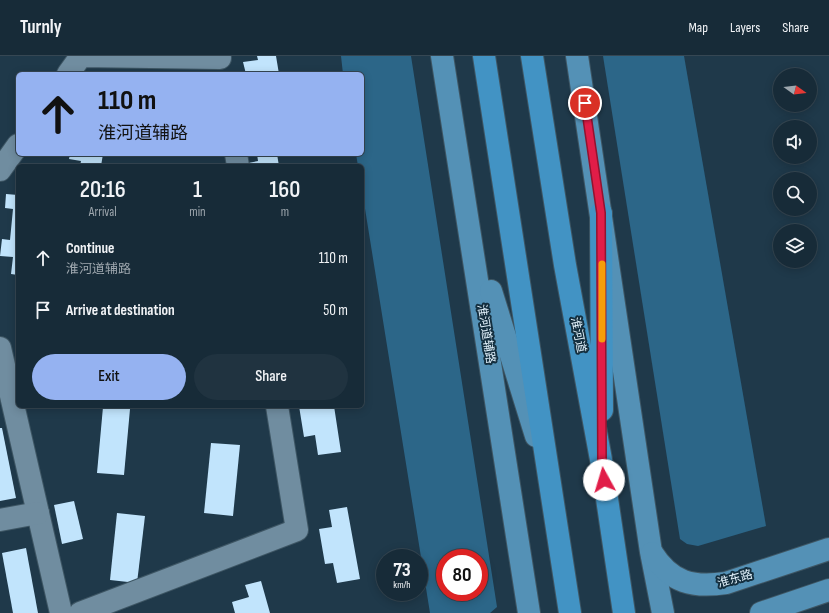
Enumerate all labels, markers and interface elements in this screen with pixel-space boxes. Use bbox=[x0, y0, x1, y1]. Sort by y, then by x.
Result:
text: Turnly bbox=[20, 16, 62, 39]
text: Map bbox=[688, 19, 708, 36]
text: Layers bbox=[730, 19, 760, 36]
text: Share bbox=[782, 19, 809, 36]
north arrow bbox=[773, 68, 817, 112]
map controls bbox=[773, 68, 817, 268]
text: 110 m bbox=[98, 84, 156, 117]
pin bbox=[568, 86, 602, 120]
icon: ahead bbox=[32, 88, 84, 140]
icon: arrive bbox=[574, 92, 596, 114]
button: sound bbox=[773, 120, 817, 164]
text: 淮河道辅路 bbox=[98, 123, 188, 144]
button: search bbox=[773, 172, 817, 216]
text: 20:16 bbox=[80, 175, 126, 204]
text: 1 bbox=[193, 175, 202, 204]
text: 160 bbox=[269, 175, 300, 204]
text: Arrival bbox=[89, 204, 117, 220]
text: min bbox=[189, 204, 206, 220]
text: m bbox=[281, 204, 289, 220]
button: layers bbox=[773, 224, 817, 268]
text: Continue bbox=[66, 239, 115, 258]
icon: ahead bbox=[32, 247, 54, 269]
text: 110 m bbox=[319, 249, 348, 268]
text: 淮河道辅路 bbox=[66, 261, 131, 277]
icon: arrive bbox=[32, 299, 54, 321]
text: Arrive at destination bbox=[66, 301, 175, 320]
text: 50 m bbox=[323, 301, 348, 320]
street label: 淮河道辅路 bbox=[474, 303, 498, 365]
street label: 淮河道 bbox=[567, 316, 589, 354]
button: Exit bbox=[32, 354, 186, 400]
button: Share bbox=[194, 354, 348, 400]
position arrow bbox=[583, 459, 625, 501]
speed limit sign: 80 bbox=[436, 549, 488, 601]
text: 73 bbox=[393, 558, 411, 582]
street label: 淮东路 bbox=[716, 567, 754, 591]
text: km/h bbox=[393, 579, 411, 591]

